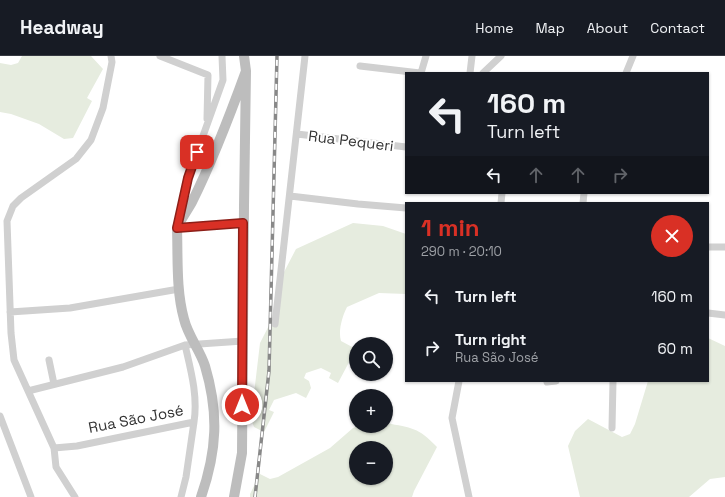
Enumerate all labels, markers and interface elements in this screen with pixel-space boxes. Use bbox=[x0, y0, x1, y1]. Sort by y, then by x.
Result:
text: Headway bbox=[20, 15, 104, 40]
text: Home bbox=[475, 19, 513, 37]
text: Map bbox=[535, 19, 565, 37]
text: About bbox=[587, 19, 628, 37]
text: Contact bbox=[650, 19, 705, 37]
text: 160 m bbox=[487, 85, 566, 121]
icon: left bbox=[421, 88, 473, 140]
text: Turn left bbox=[487, 120, 560, 143]
street label: Rua Pequeri bbox=[307, 126, 395, 155]
pin bbox=[180, 135, 214, 169]
icon: arrive bbox=[186, 141, 208, 163]
icon: left bbox=[483, 164, 505, 186]
icon: ahead bbox=[525, 164, 547, 186]
icon: ahead bbox=[567, 164, 589, 186]
icon: right bbox=[609, 164, 631, 186]
text: 1 min bbox=[421, 212, 480, 243]
button: close bbox=[651, 215, 693, 257]
text: 290 m · 20:10 bbox=[421, 243, 502, 260]
icon: left bbox=[421, 285, 443, 307]
text: Turn left bbox=[455, 287, 517, 306]
text: 160 m bbox=[651, 287, 693, 306]
text: Turn right bbox=[455, 330, 526, 349]
map controls bbox=[349, 337, 393, 485]
button: search bbox=[349, 337, 393, 381]
icon: right bbox=[421, 337, 443, 359]
text: 60 m bbox=[657, 339, 693, 358]
text: Rua São José bbox=[455, 349, 539, 366]
position arrow bbox=[221, 384, 263, 426]
button: + bbox=[349, 389, 393, 433]
street label: Rua São José bbox=[87, 400, 185, 437]
button: − bbox=[349, 441, 393, 485]

